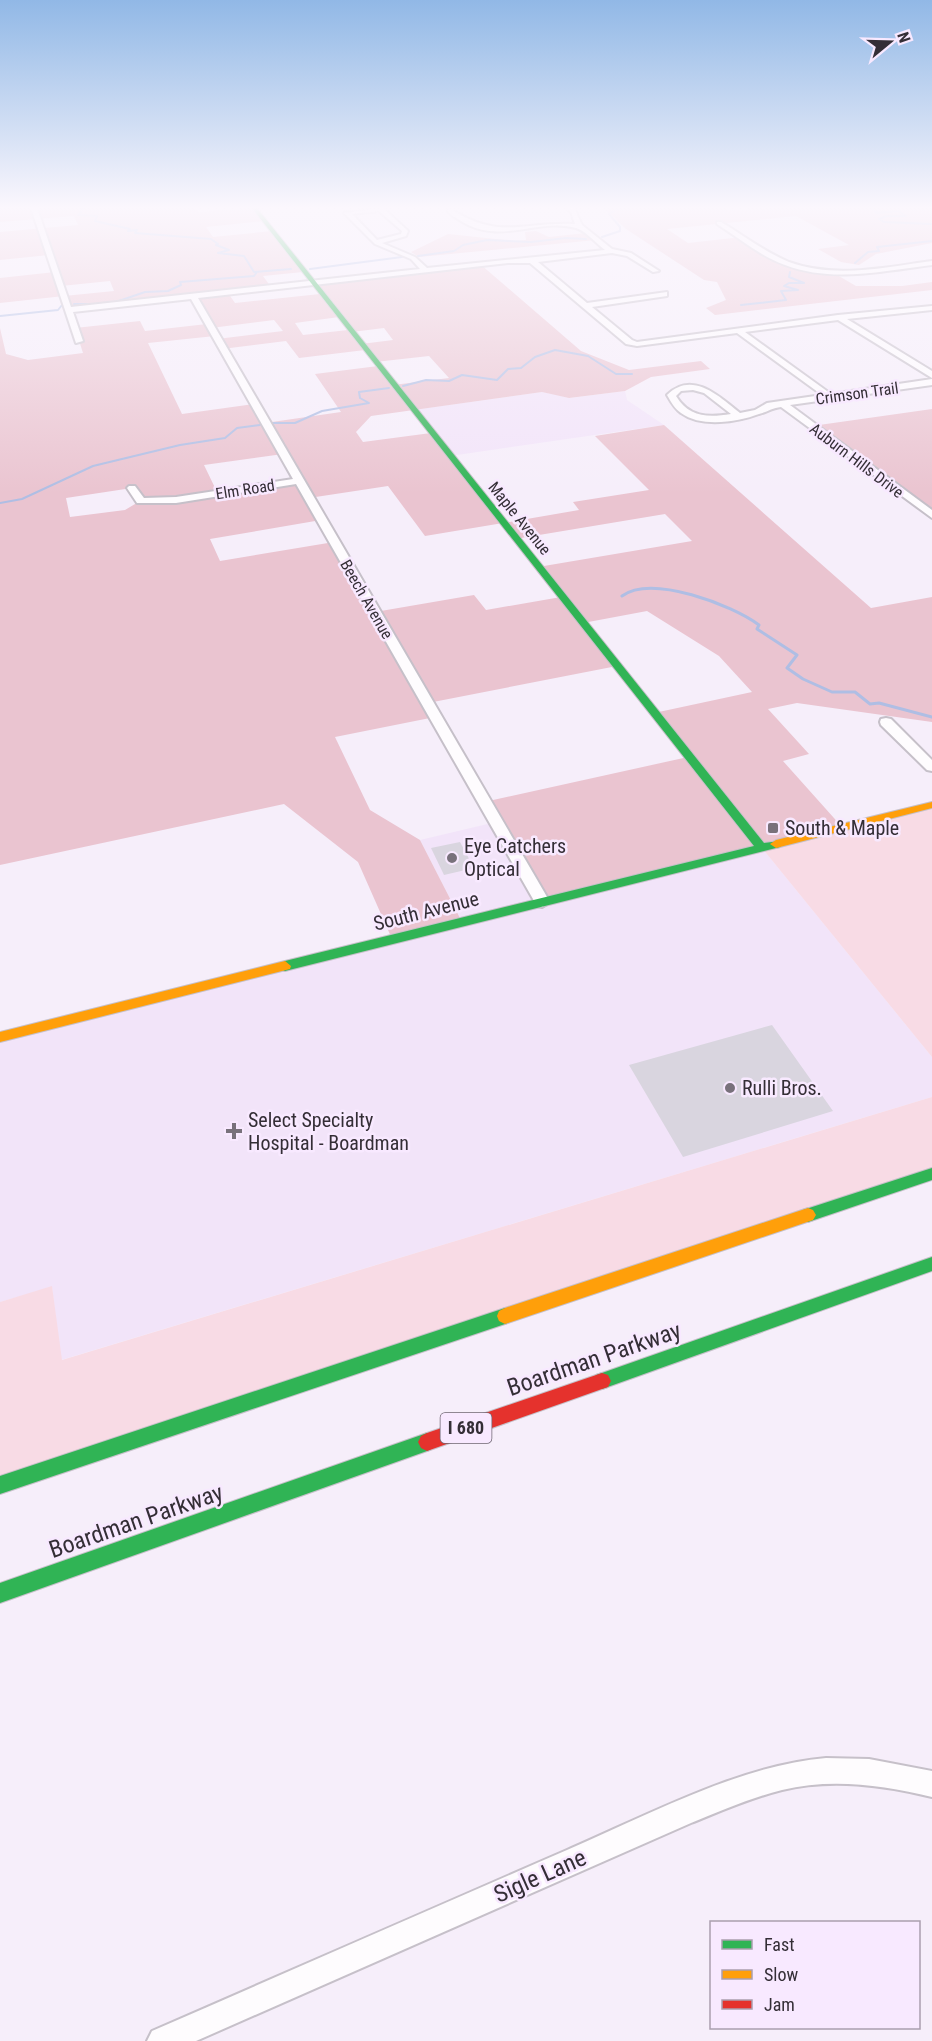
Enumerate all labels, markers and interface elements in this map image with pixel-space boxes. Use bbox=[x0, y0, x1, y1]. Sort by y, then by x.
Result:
north arrow bbox=[860, 12, 920, 72]
text: N bbox=[893, 30, 914, 45]
street label: Crimson Trail bbox=[814, 378, 900, 409]
street label: Auburn Hills Drive bbox=[806, 419, 907, 502]
street label: Elm Road bbox=[214, 475, 276, 504]
street label: Maple Avenue bbox=[484, 478, 555, 559]
street label: Beech Avenue bbox=[336, 556, 397, 642]
place label: South & Maple bbox=[785, 816, 899, 840]
marker: South & Maple bbox=[766, 821, 780, 835]
place label: Eye Catchers Optical bbox=[464, 834, 566, 881]
marker: Eye Catchers Optical bbox=[445, 851, 459, 865]
street label: South Avenue bbox=[371, 886, 481, 936]
place label: Rulli Bros. bbox=[742, 1076, 822, 1100]
marker: Rulli Bros. bbox=[723, 1081, 737, 1095]
place label: Select Specialty Hospital - Boardman bbox=[248, 1108, 409, 1155]
marker: Select Specialty Hospital - Boardman bbox=[225, 1122, 243, 1140]
street label: Boardman Parkway bbox=[503, 1316, 685, 1402]
road number: I 680 bbox=[440, 1413, 492, 1443]
street label: Boardman Parkway bbox=[45, 1478, 227, 1564]
street label: Sigle Lane bbox=[490, 1843, 590, 1909]
legend bbox=[710, 1921, 920, 2029]
text: Fast bbox=[764, 1934, 795, 1955]
text: Slow bbox=[764, 1964, 799, 1985]
text: Jam bbox=[764, 1994, 795, 2015]

